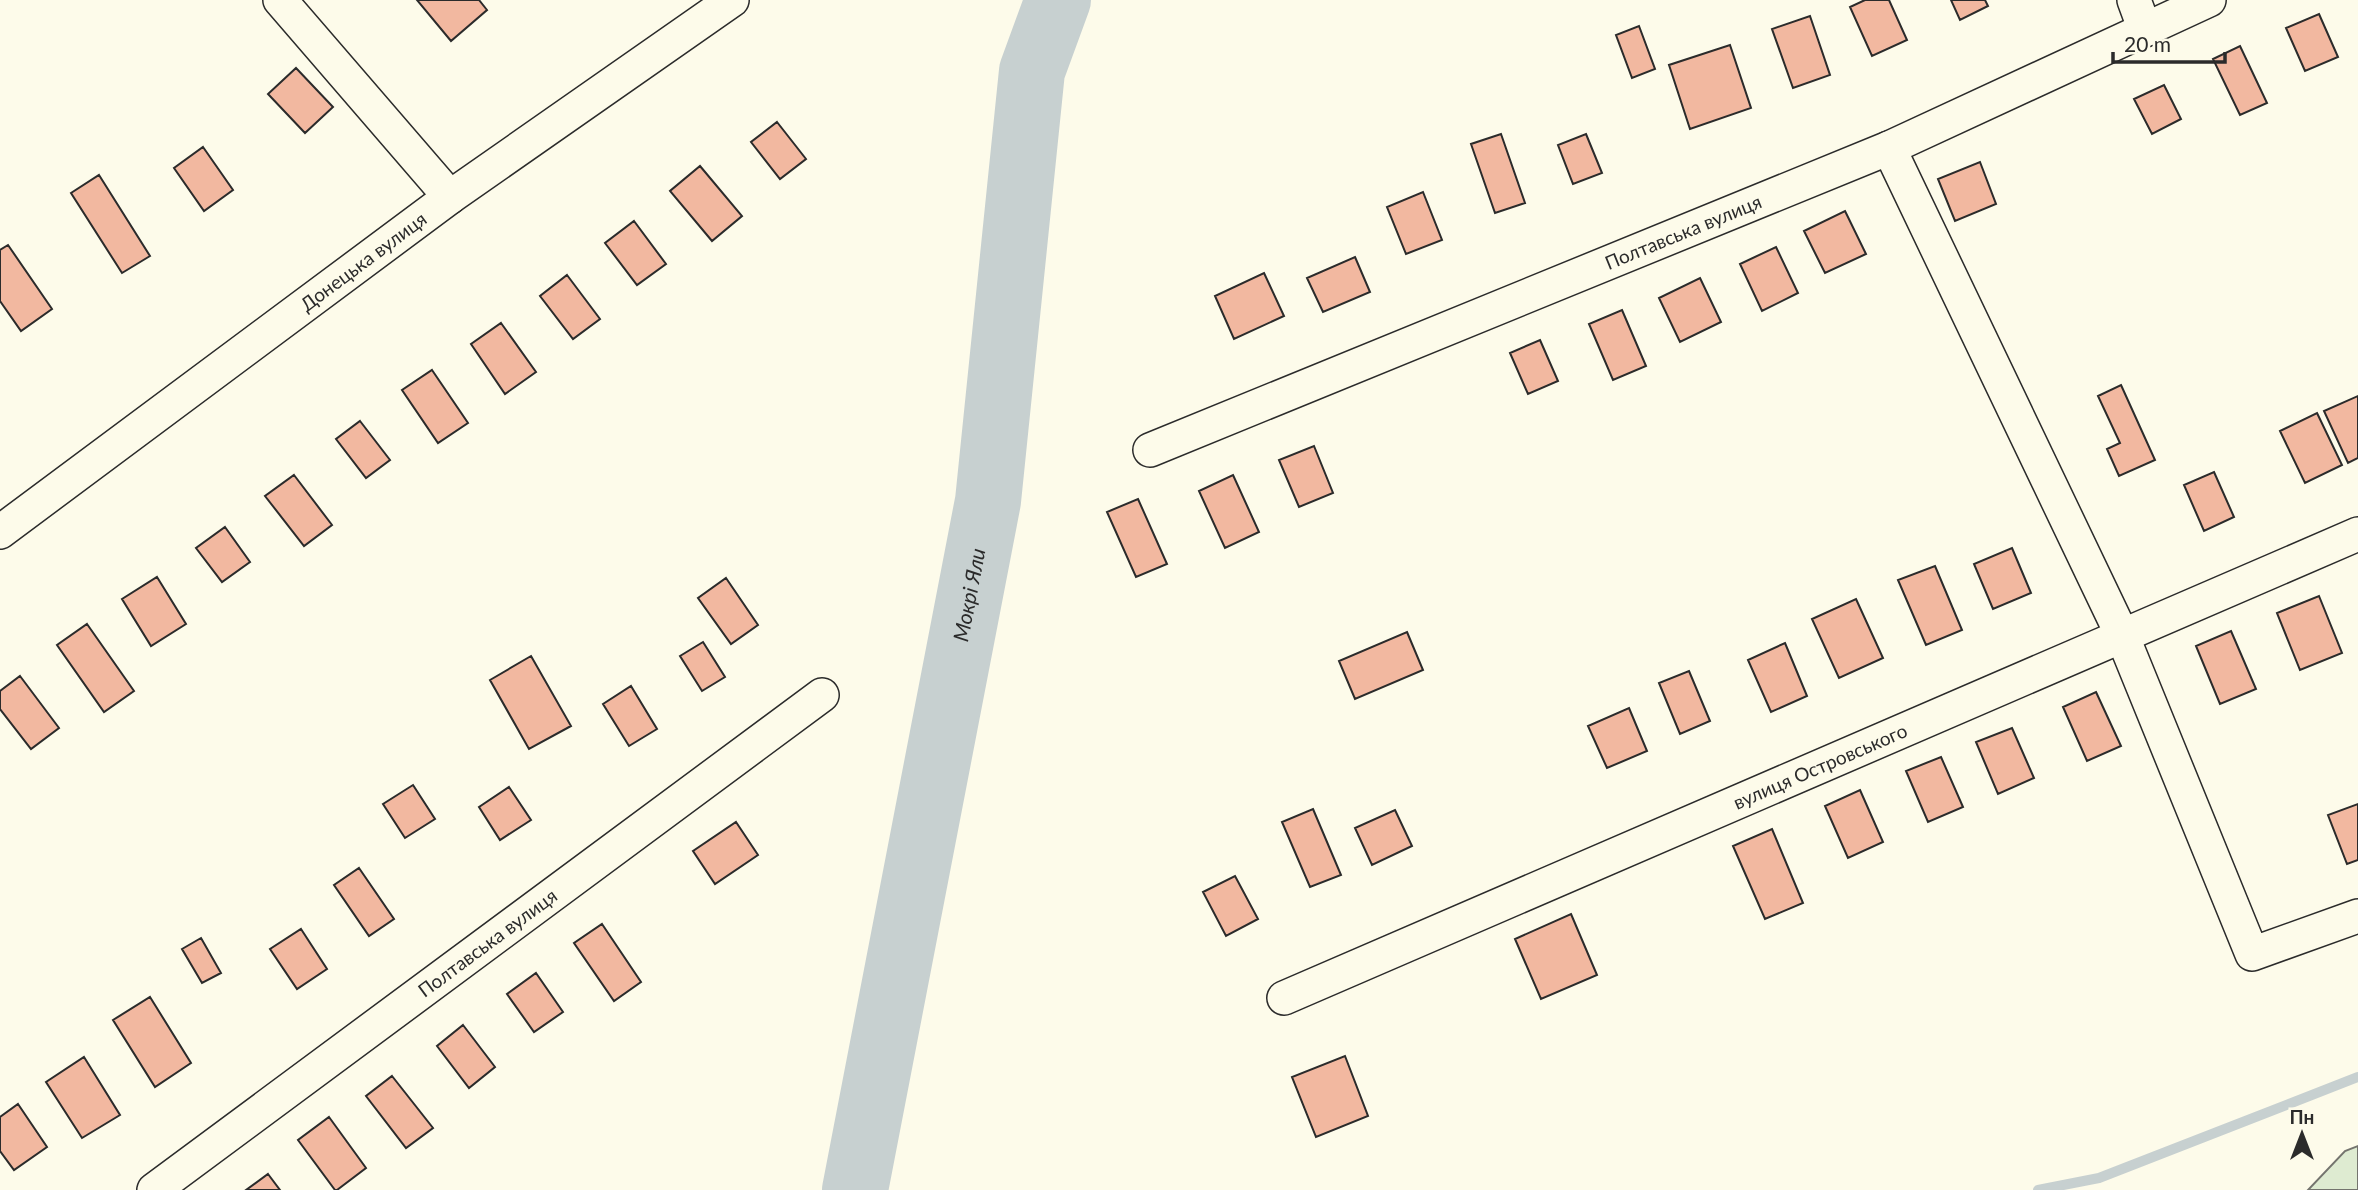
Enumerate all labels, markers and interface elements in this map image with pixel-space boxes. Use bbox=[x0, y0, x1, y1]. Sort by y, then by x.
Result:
scale bar bbox=[2113, 21, 2225, 65]
text: 20 m bbox=[2124, 31, 2171, 56]
street label: Полтавська вулиця bbox=[1601, 189, 1765, 274]
street label: Донецька вулиця bbox=[295, 207, 431, 316]
water label: Мокрі Яли bbox=[947, 546, 990, 644]
street label: вулиця Островського bbox=[1729, 718, 1910, 814]
street label: Полтавська вулиця bbox=[413, 884, 561, 1002]
north arrow bbox=[2267, 1099, 2337, 1169]
text: Пн bbox=[2290, 1105, 2314, 1128]

